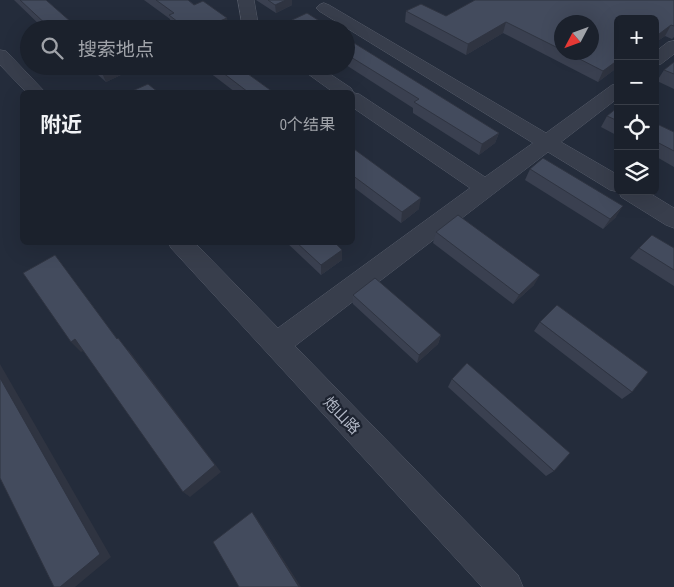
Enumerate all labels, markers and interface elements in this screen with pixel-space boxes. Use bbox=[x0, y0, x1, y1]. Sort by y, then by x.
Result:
north arrow bbox=[554, 15, 599, 60]
map controls bbox=[614, 15, 659, 195]
button: + bbox=[614, 15, 659, 60]
search box bbox=[20, 20, 355, 75]
icon: search bbox=[38, 34, 66, 62]
text: 搜索地点 bbox=[78, 37, 154, 61]
button: − bbox=[614, 60, 659, 105]
button: locate bbox=[614, 105, 659, 150]
text: 附近 bbox=[40, 111, 82, 138]
text: 0个结果 bbox=[280, 114, 335, 134]
button: layers bbox=[614, 150, 659, 195]
street label: 炮山路 bbox=[320, 392, 364, 438]

